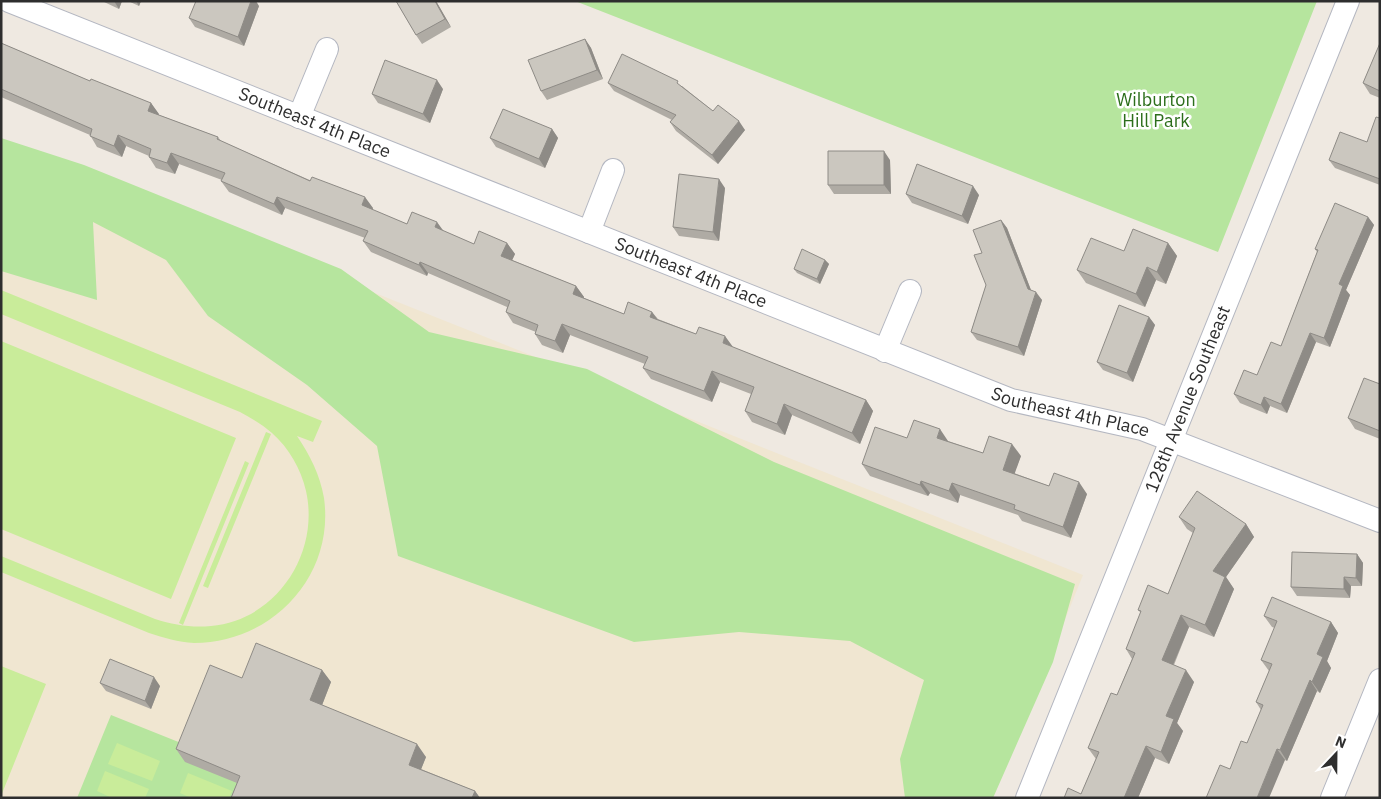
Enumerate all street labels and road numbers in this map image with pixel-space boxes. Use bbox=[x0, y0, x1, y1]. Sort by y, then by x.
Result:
street label: Southeast 4th Place bbox=[235, 82, 394, 163]
street label: Southeast 4th Place bbox=[612, 231, 771, 313]
street label: 128th Avenue Southeast bbox=[1139, 302, 1235, 496]
street label: Southeast 4th Place bbox=[988, 381, 1153, 442]

